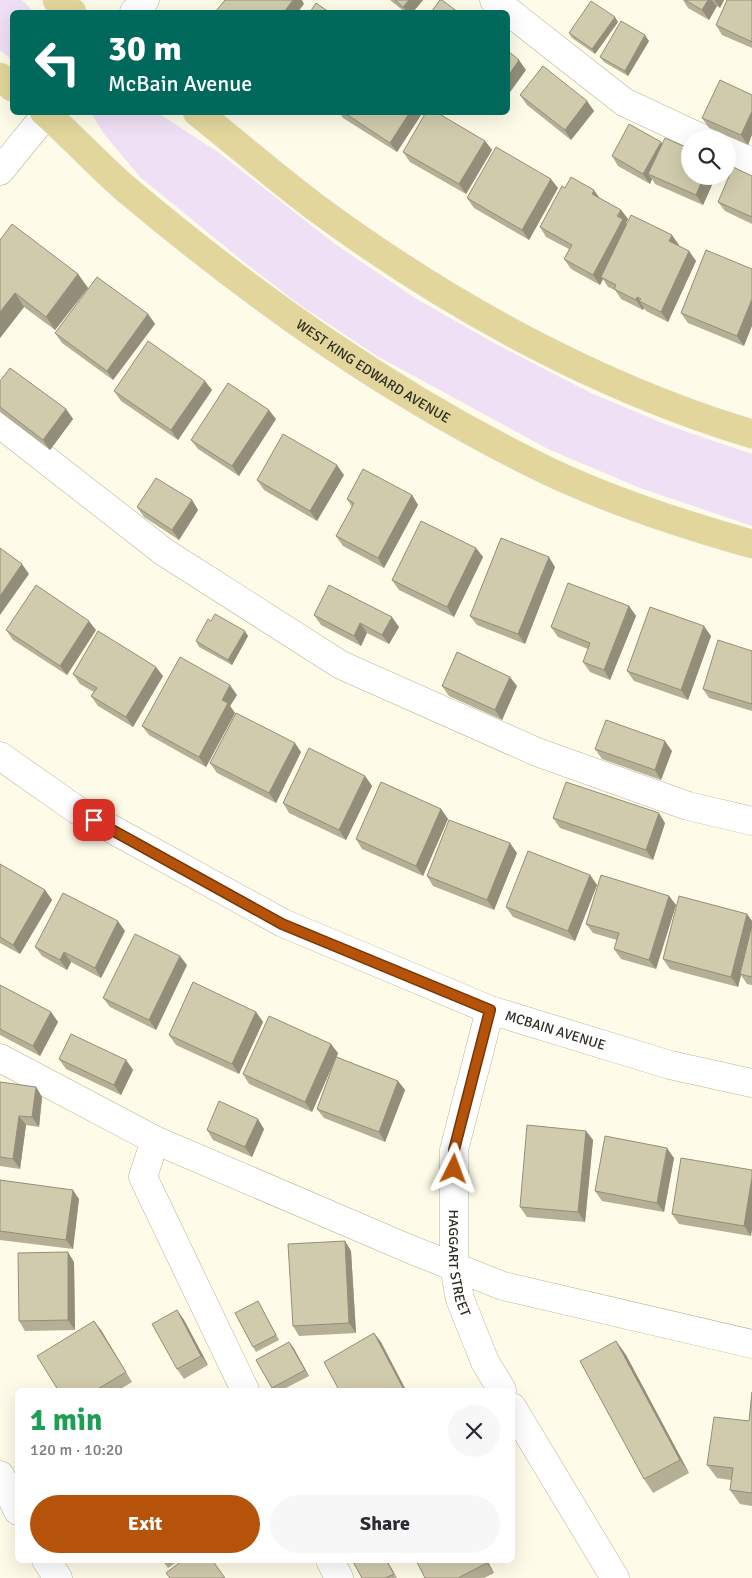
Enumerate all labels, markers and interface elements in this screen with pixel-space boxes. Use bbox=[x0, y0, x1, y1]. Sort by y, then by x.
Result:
text: 30 m bbox=[108, 27, 182, 70]
icon: left bbox=[25, 30, 90, 95]
text: McBain Avenue bbox=[108, 70, 252, 97]
map controls bbox=[681, 130, 736, 185]
button: search bbox=[681, 130, 736, 185]
street label: WEST KING EDWARD AVENUE bbox=[293, 315, 454, 426]
pin bbox=[73, 799, 115, 841]
icon: arrive bbox=[80, 806, 108, 834]
street label: MCBAIN AVENUE bbox=[503, 1007, 608, 1053]
position arrow bbox=[427, 1142, 479, 1194]
street label: HAGGART STREET bbox=[446, 1209, 475, 1319]
text: 1 min bbox=[30, 1402, 102, 1439]
button: close bbox=[448, 1405, 500, 1457]
text: 120 m · 10:20 bbox=[30, 1440, 123, 1460]
button: Exit bbox=[30, 1495, 260, 1553]
button: Share bbox=[270, 1495, 500, 1553]

